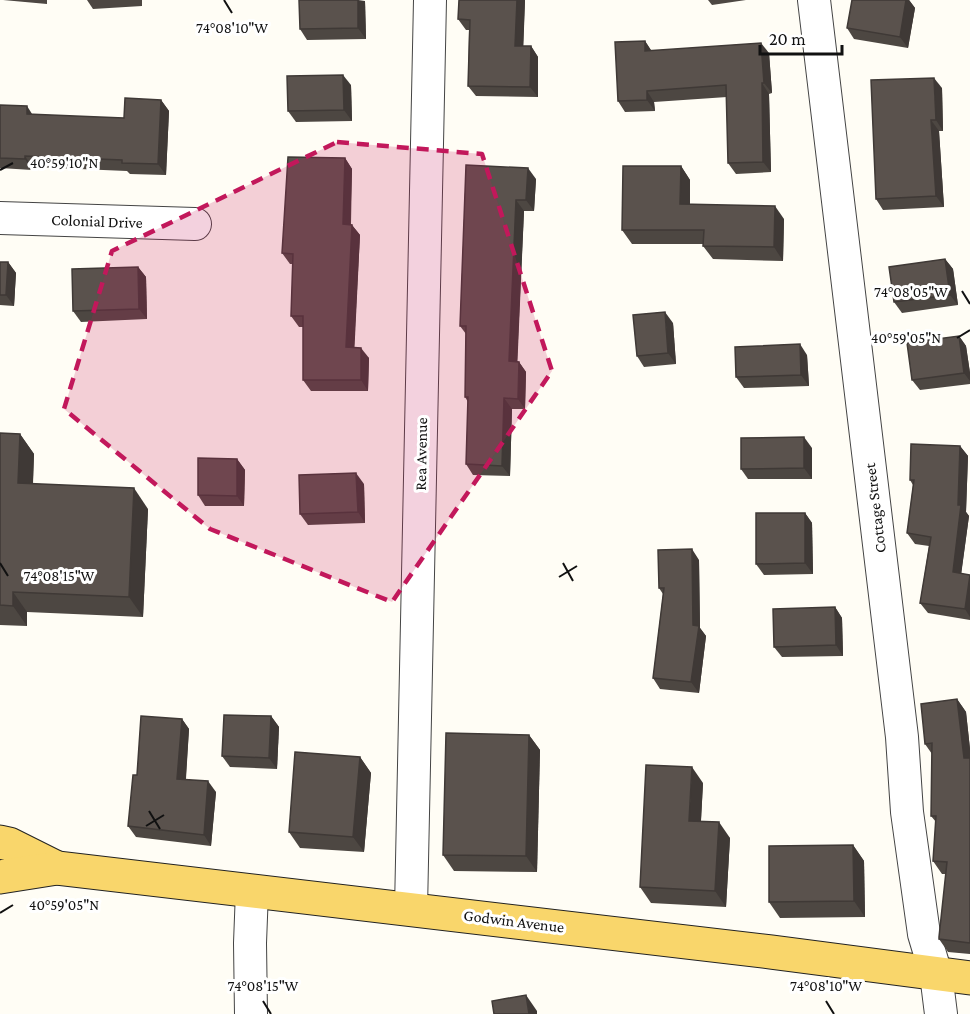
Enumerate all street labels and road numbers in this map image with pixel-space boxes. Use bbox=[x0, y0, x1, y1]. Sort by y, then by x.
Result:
street label: Colonial Drive bbox=[51, 211, 143, 231]
street label: Rea Avenue bbox=[412, 417, 430, 491]
street label: Cottage Street bbox=[861, 461, 890, 554]
street label: Godwin Avenue bbox=[463, 906, 565, 936]

